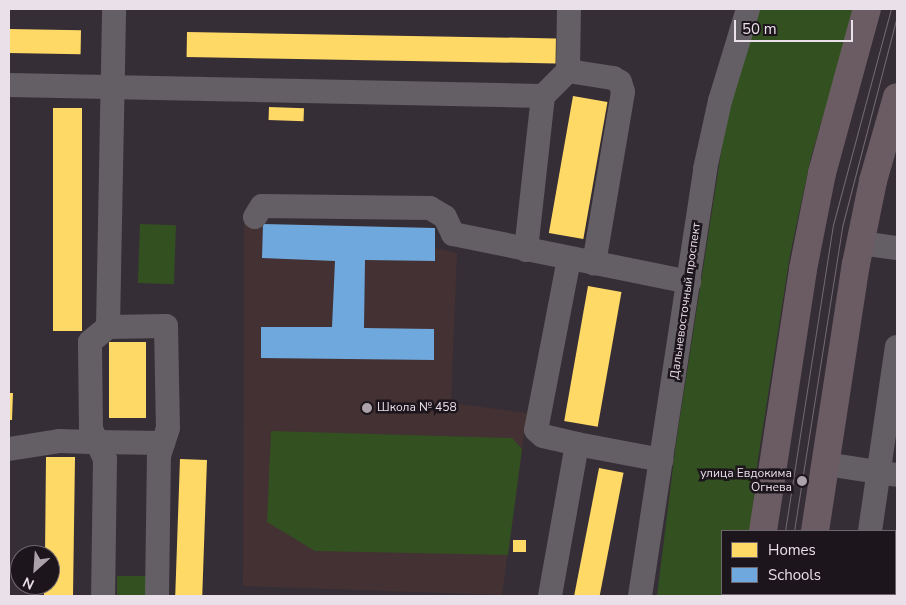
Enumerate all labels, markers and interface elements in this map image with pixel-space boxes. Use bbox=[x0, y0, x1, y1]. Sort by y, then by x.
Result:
scale bar bbox=[736, 10, 855, 42]
text: 50 m bbox=[742, 19, 777, 39]
street label: Дальневосточный проспект bbox=[668, 222, 704, 380]
place label: Школа № 458 bbox=[377, 401, 457, 415]
marker: Школа № 458 bbox=[361, 402, 373, 414]
place label: улица Евдокима Огнева bbox=[700, 467, 792, 495]
marker: улица Евдокима Огнева bbox=[796, 475, 808, 487]
legend bbox=[721, 530, 896, 595]
text: Homes bbox=[768, 540, 816, 560]
north arrow bbox=[10, 545, 60, 595]
text: Schools bbox=[768, 565, 821, 585]
text: N bbox=[20, 572, 38, 594]

